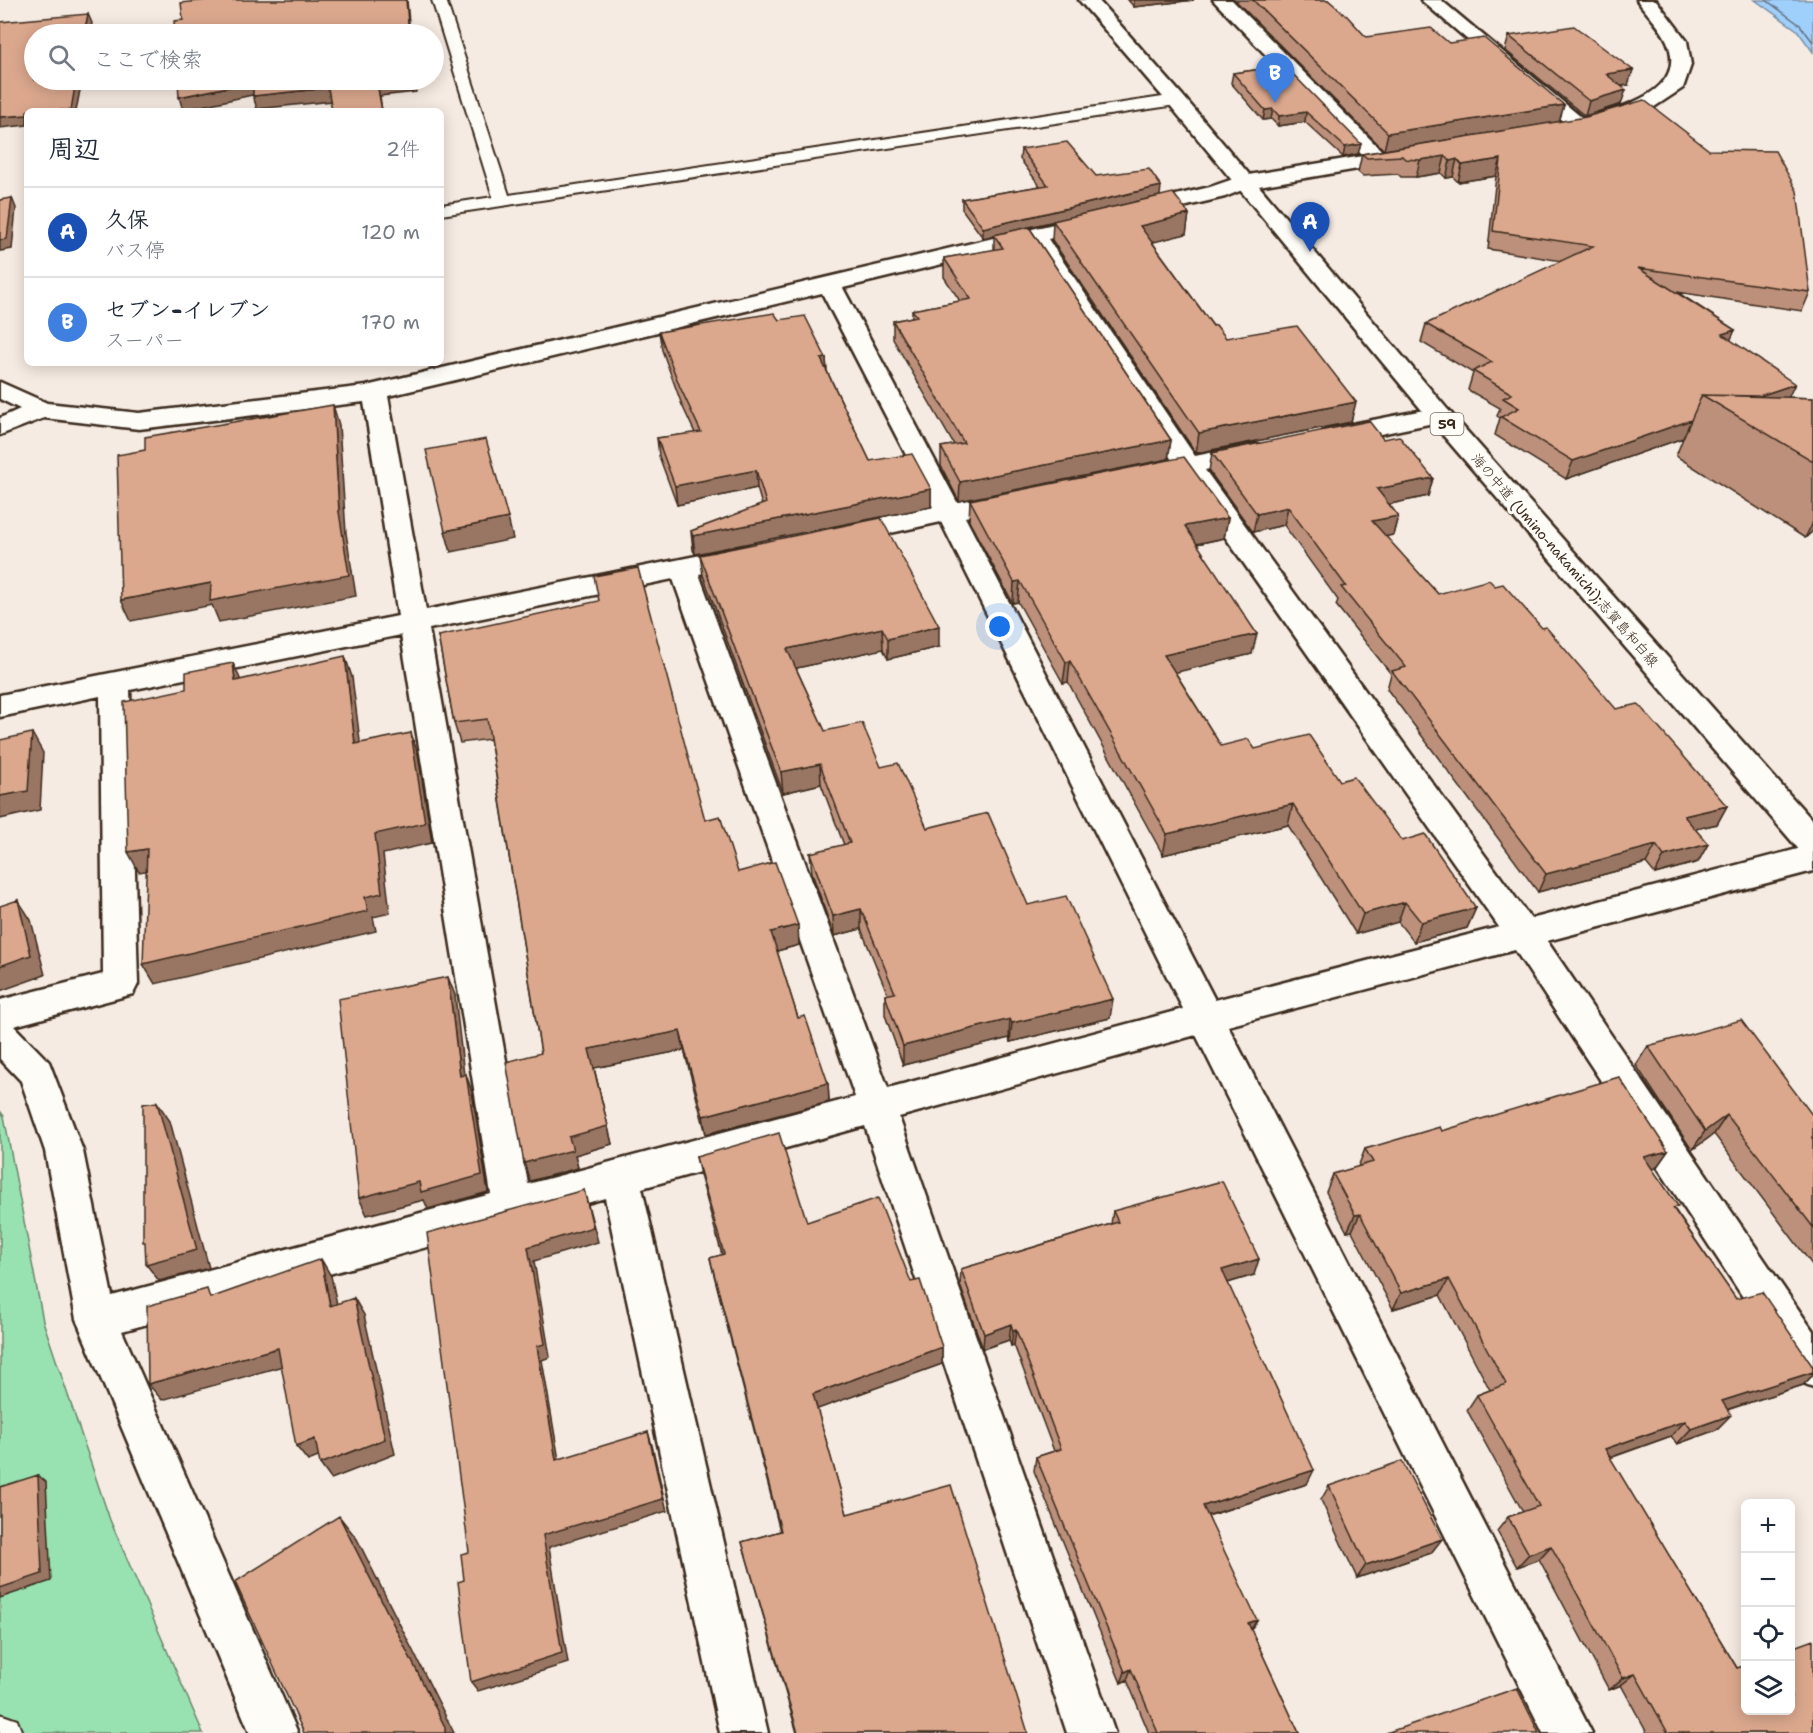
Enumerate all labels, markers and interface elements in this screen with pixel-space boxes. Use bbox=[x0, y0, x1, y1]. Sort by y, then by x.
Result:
search box bbox=[24, 24, 444, 90]
icon: search bbox=[45, 41, 78, 74]
text: ここで検索 bbox=[93, 45, 203, 74]
pin: B bbox=[1256, 54, 1294, 103]
text: 周辺 bbox=[48, 131, 100, 166]
text: 2件 bbox=[386, 136, 420, 162]
pin: A bbox=[1290, 202, 1330, 252]
text: 久保 bbox=[105, 205, 149, 234]
text: A bbox=[60, 219, 75, 245]
text: 120 m bbox=[361, 219, 420, 245]
text: バス停 bbox=[105, 237, 165, 263]
text: セブン-イレブン bbox=[105, 295, 270, 324]
text: B bbox=[61, 309, 74, 335]
text: 170 m bbox=[361, 309, 420, 335]
text: スーパー bbox=[105, 327, 184, 353]
road number: 59 bbox=[1430, 413, 1464, 435]
street label: 海の中道 (Umino-nakamichi);志賀島和白線 bbox=[1467, 450, 1663, 670]
your location bbox=[985, 612, 1014, 641]
map controls bbox=[1741, 1499, 1795, 1715]
button: + bbox=[1741, 1499, 1795, 1553]
button: − bbox=[1741, 1553, 1795, 1607]
button: locate bbox=[1741, 1607, 1795, 1661]
button: layers bbox=[1741, 1661, 1795, 1715]

